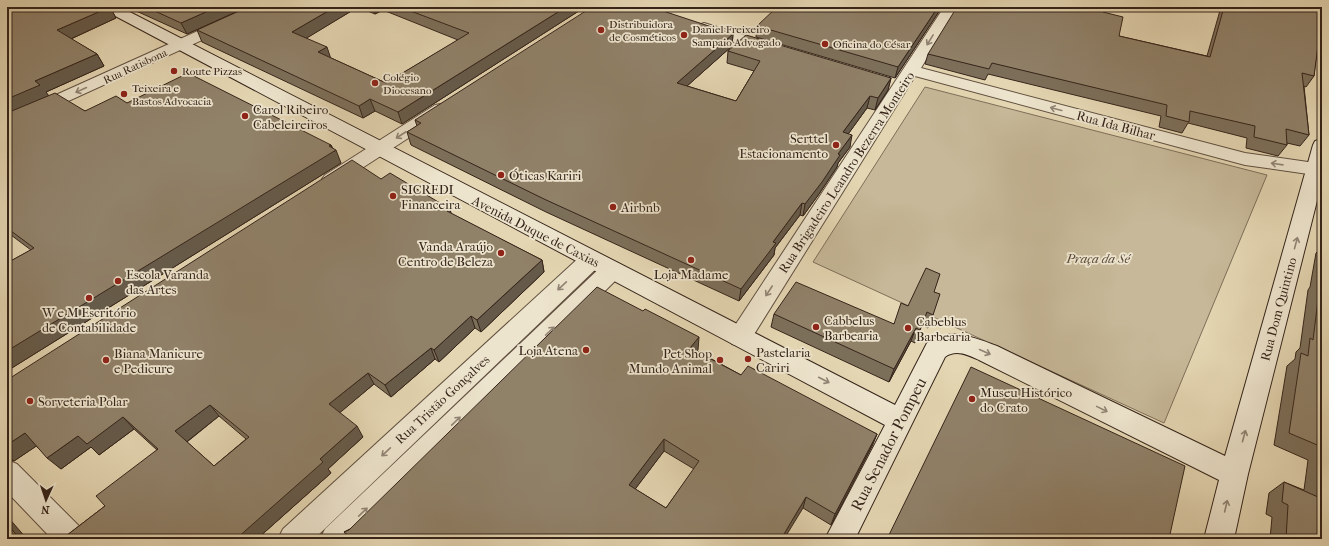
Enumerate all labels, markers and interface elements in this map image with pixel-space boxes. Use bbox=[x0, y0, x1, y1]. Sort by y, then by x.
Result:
place label: Distribuidora de Cosméticos bbox=[609, 18, 676, 44]
place label: Daniel Freixeiro Sampaio Advogado bbox=[692, 23, 781, 49]
marker: Distribuidora de Cosméticos bbox=[596, 25, 606, 35]
marker: Daniel Freixeiro Sampaio Advogado bbox=[679, 30, 689, 40]
one-way arrow bbox=[926, 34, 934, 46]
place label: Oficina do César bbox=[833, 38, 911, 51]
marker: Oficina do César bbox=[820, 39, 830, 49]
street label: Rua Ratisbona bbox=[101, 46, 170, 87]
place label: Route Pizzas bbox=[182, 65, 242, 78]
marker: Route Pizzas bbox=[169, 66, 179, 76]
street label: Rua Brigadeiro Leandro Bezerra Monteiro bbox=[775, 68, 918, 276]
place label: Colégio Diocesano bbox=[383, 71, 432, 97]
marker: Colégio Diocesano bbox=[370, 78, 380, 88]
place label: Teixeira e Bastos Advocacia bbox=[132, 82, 212, 108]
one-way arrow bbox=[75, 87, 87, 94]
marker: Teixeira e Bastos Advocacia bbox=[119, 89, 129, 99]
place label: Carol Ribeiro Cabeleireiros bbox=[253, 102, 329, 132]
one-way arrow bbox=[1050, 105, 1063, 112]
street label: Rua Ida Bilhar bbox=[1075, 108, 1157, 143]
marker: Carol Ribeiro Cabeleireiros bbox=[240, 111, 250, 121]
one-way arrow bbox=[396, 131, 407, 139]
place label: Serttel Estacionamento bbox=[739, 131, 828, 161]
marker: Serttel Estacionamento bbox=[831, 140, 841, 150]
one-way arrow bbox=[1271, 160, 1284, 168]
place label: Óticas Kariri bbox=[509, 168, 582, 183]
marker: Óticas Kariri bbox=[496, 170, 506, 180]
place label: SICREDI Financeira bbox=[401, 182, 461, 212]
marker: SICREDI Financeira bbox=[388, 191, 398, 201]
street label: Avenida Duque de Caxias bbox=[469, 192, 602, 270]
place label: Airbnb bbox=[620, 200, 660, 215]
marker: Airbnb bbox=[608, 202, 618, 212]
one-way arrow bbox=[1292, 237, 1300, 250]
place label: Vanda Araújo Centro de Beleza bbox=[398, 239, 494, 269]
marker: Vanda Araújo Centro de Beleza bbox=[496, 248, 506, 258]
park label: Praça da Sé bbox=[1065, 251, 1131, 266]
marker: Loja Madame bbox=[686, 255, 696, 265]
street label: Rua Dom Quintino bbox=[1257, 255, 1300, 363]
place label: Escola Varanda das Artes bbox=[126, 267, 210, 297]
place label: Loja Madame bbox=[654, 267, 729, 282]
marker: Escola Varanda das Artes bbox=[113, 276, 123, 286]
one-way arrow bbox=[557, 281, 567, 291]
one-way arrow bbox=[765, 285, 773, 297]
marker: W e M Escritório de Contabilidade bbox=[84, 293, 94, 303]
place label: W e M Escritório de Contabilidade bbox=[41, 305, 137, 335]
place label: Cabbelus Barbearia bbox=[824, 313, 880, 343]
place label: Cabeblus Barbearia bbox=[916, 314, 972, 344]
marker: Cabbelus Barbearia bbox=[811, 322, 821, 332]
marker: Cabeblus Barbearia bbox=[903, 323, 913, 333]
one-way arrow bbox=[545, 326, 555, 335]
place label: Loja Atena bbox=[518, 343, 579, 358]
marker: Loja Atena bbox=[581, 345, 591, 355]
place label: Pastelaria Cariri bbox=[756, 345, 812, 375]
place label: Biana Manicure e Pedicure bbox=[114, 346, 203, 376]
place label: Pet Shop Mundo Animal bbox=[629, 346, 712, 376]
one-way arrow bbox=[979, 349, 991, 357]
street label: Rua Tristão Gonçalves bbox=[392, 352, 493, 448]
marker: Pastelaria Cariri bbox=[743, 354, 753, 364]
marker: Biana Manicure e Pedicure bbox=[101, 355, 111, 365]
marker: Pet Shop Mundo Animal bbox=[715, 355, 725, 365]
street label: Rua Senador Pompeu bbox=[847, 374, 930, 514]
one-way arrow bbox=[818, 377, 830, 385]
place label: Museu Histórico do Crato bbox=[980, 385, 1073, 415]
place label: Sorveteria Polar bbox=[38, 394, 128, 409]
marker: Museu Histórico do Crato bbox=[967, 394, 977, 404]
marker: Sorveteria Polar bbox=[25, 396, 35, 406]
one-way arrow bbox=[1096, 406, 1108, 413]
one-way arrow bbox=[451, 416, 461, 426]
one-way arrow bbox=[1241, 430, 1248, 443]
one-way arrow bbox=[381, 447, 391, 457]
north arrow bbox=[26, 480, 66, 520]
one-way arrow bbox=[1223, 500, 1231, 513]
text: N bbox=[40, 503, 50, 516]
one-way arrow bbox=[358, 507, 368, 517]

